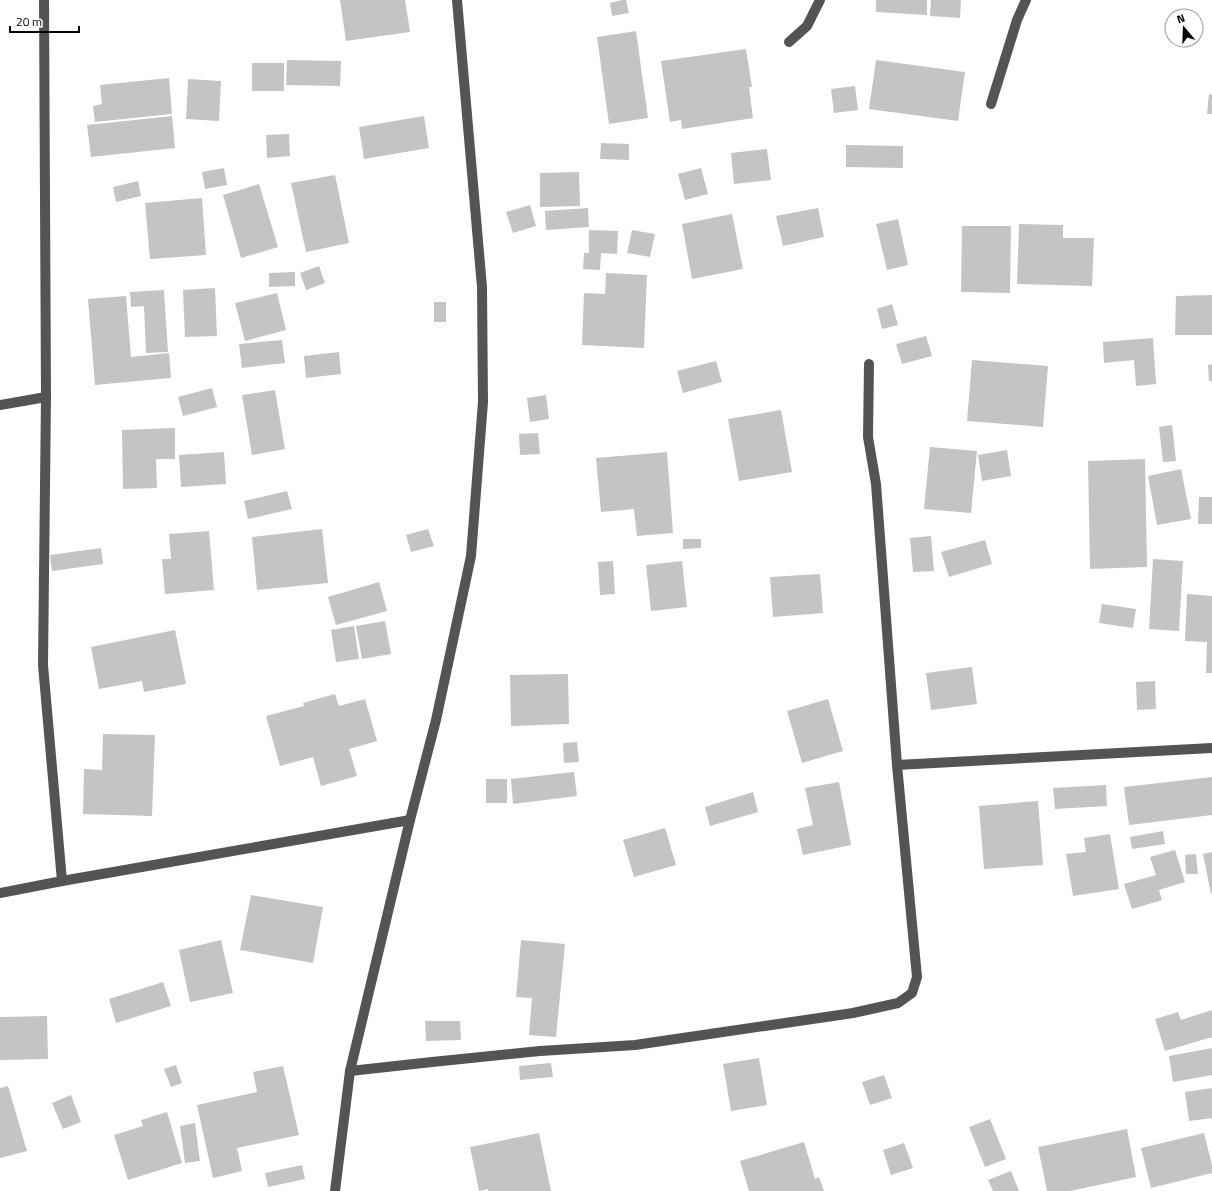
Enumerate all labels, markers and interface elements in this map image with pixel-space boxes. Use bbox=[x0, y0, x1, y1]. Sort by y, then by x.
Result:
scale bar bbox=[10, 8, 79, 34]
north arrow bbox=[1164, 8, 1204, 48]
text: N bbox=[1175, 10, 1187, 27]
text: 20 m bbox=[16, 12, 42, 31]

